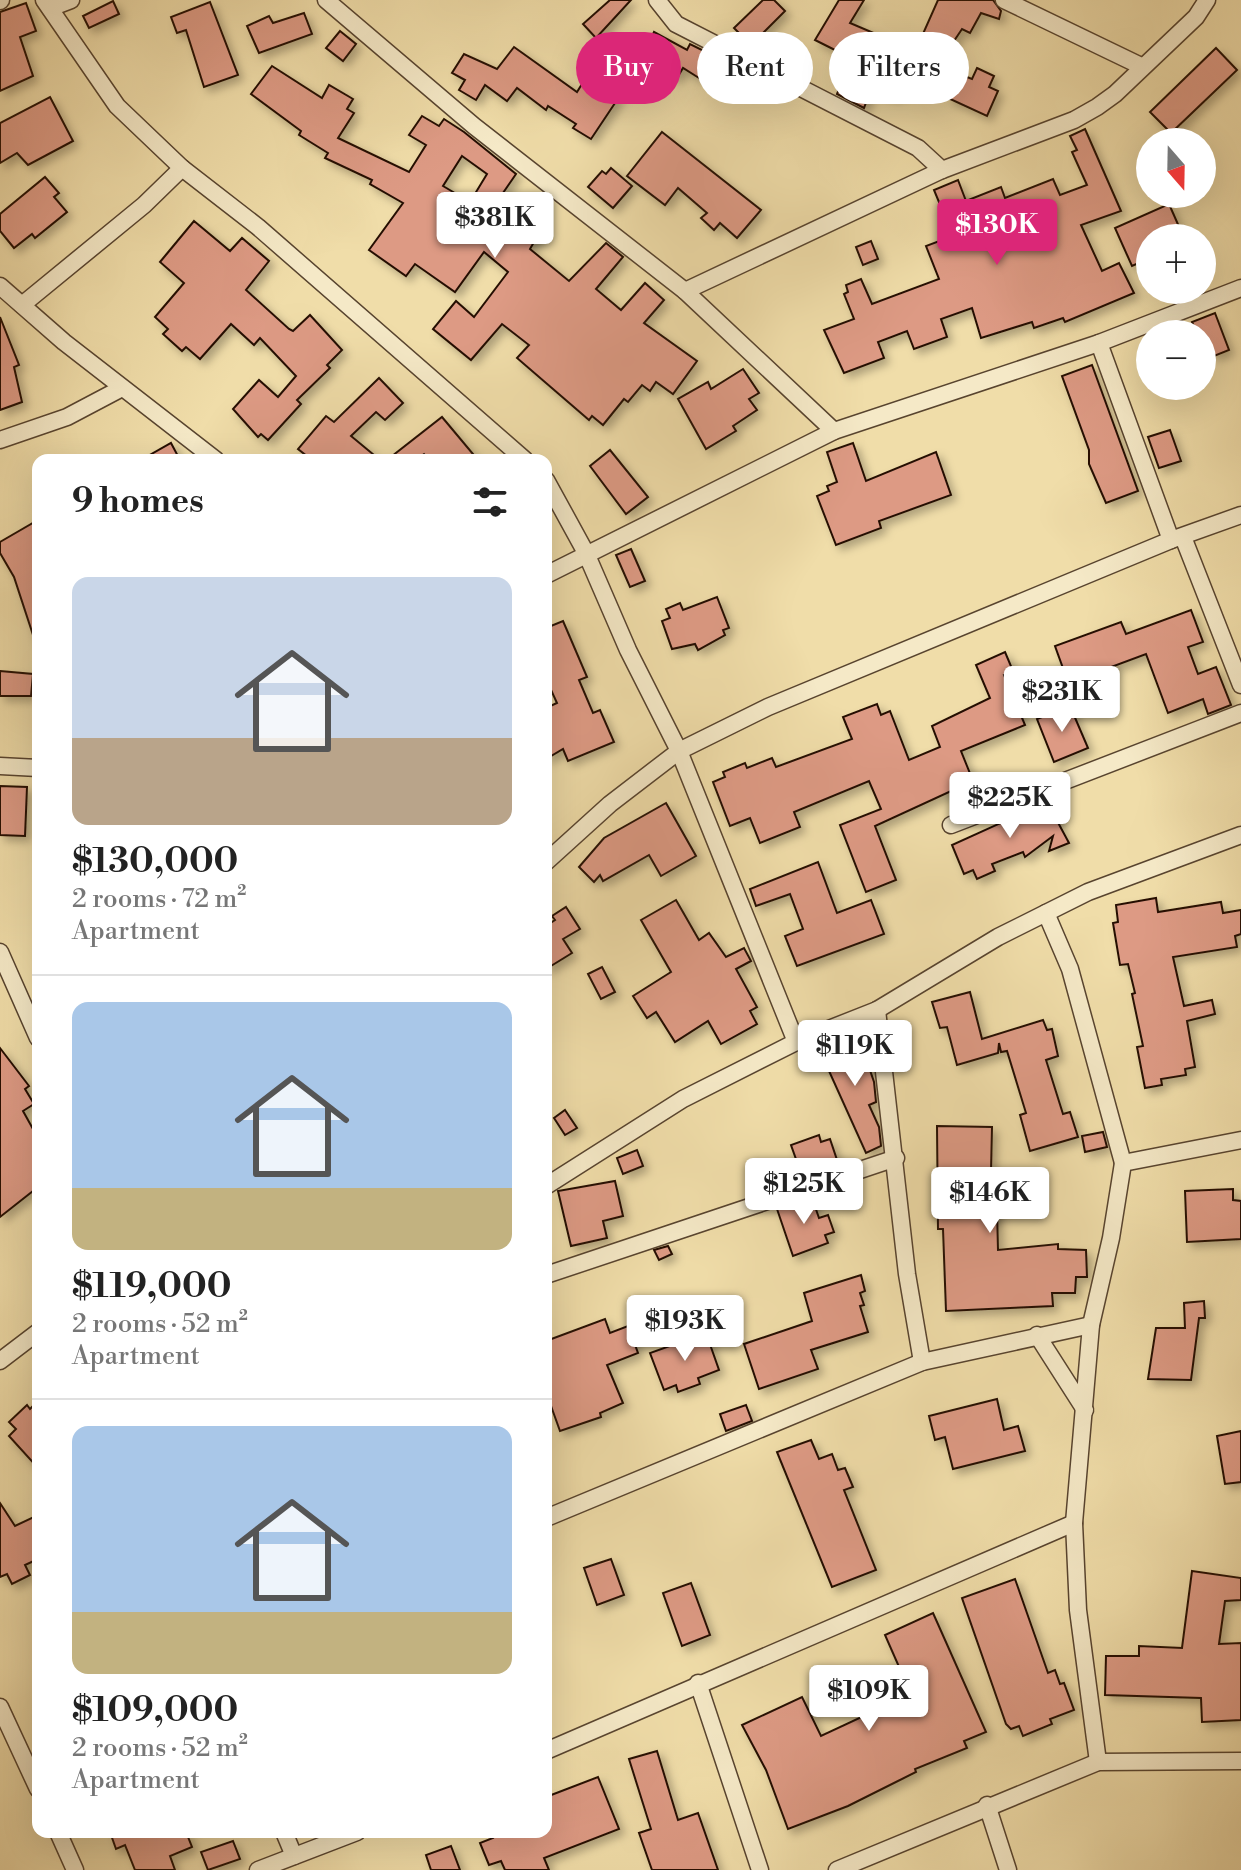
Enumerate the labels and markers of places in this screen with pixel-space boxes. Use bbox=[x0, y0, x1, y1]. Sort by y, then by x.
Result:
pin: $381K bbox=[439, 192, 551, 260]
pin: $130K bbox=[941, 199, 1053, 267]
pin: $231K bbox=[1006, 666, 1118, 734]
pin: $225K bbox=[954, 772, 1066, 840]
pin: $119K bbox=[799, 1020, 911, 1088]
pin: $125K bbox=[748, 1158, 860, 1226]
pin: $146K bbox=[934, 1167, 1046, 1235]
pin: $193K bbox=[629, 1295, 741, 1363]
pin: $109K bbox=[813, 1665, 925, 1733]

